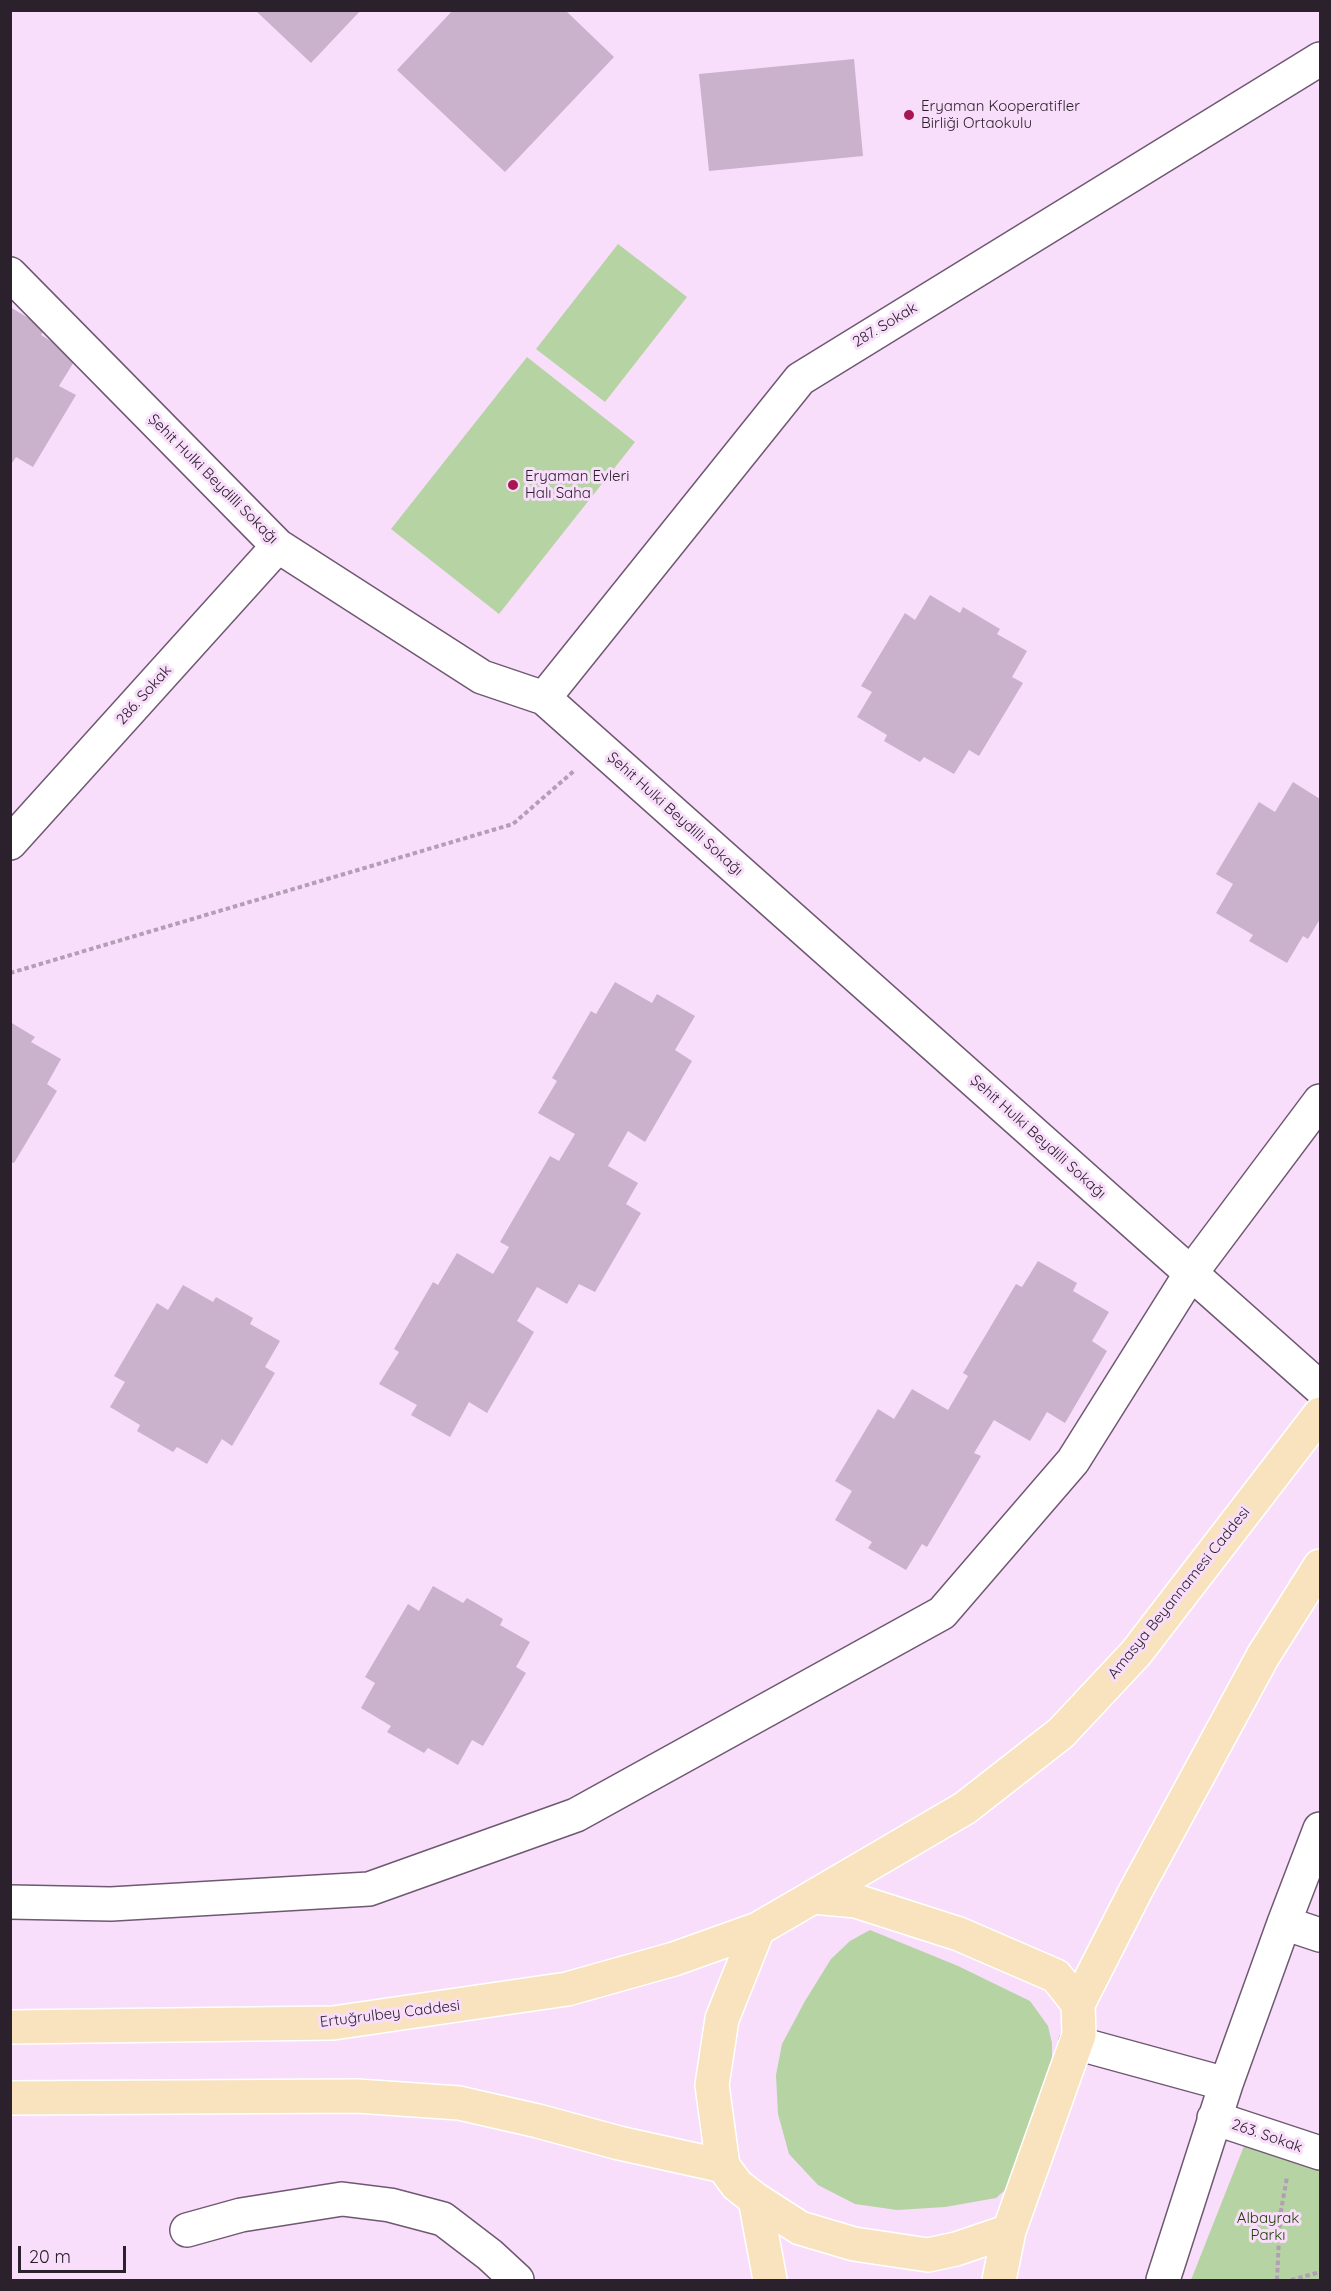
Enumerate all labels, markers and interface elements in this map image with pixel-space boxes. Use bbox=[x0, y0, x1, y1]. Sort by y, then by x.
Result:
place label: Eryaman Kooperatifler Birliği Ortaokulu bbox=[921, 97, 1080, 132]
marker: Eryaman Kooperatifler Birliği Ortaokulu bbox=[902, 108, 916, 122]
street label: 287. Sokak bbox=[849, 299, 921, 351]
street label: Şehit Hulki Beydilli Sokağı bbox=[144, 410, 282, 548]
place label: Eryaman Evleri Halı Saha bbox=[525, 467, 629, 502]
marker: Eryaman Evleri Halı Saha bbox=[506, 478, 520, 492]
street label: 286. Sokak bbox=[113, 662, 175, 728]
street label: Şehit Hulki Beydilli Sokağı bbox=[604, 748, 746, 880]
street label: Şehit Hulki Beydilli Sokağı bbox=[967, 1071, 1109, 1203]
street label: Amasya Beyannamesi Caddesi bbox=[1104, 1504, 1254, 1682]
street label: Ertuğrulbey Caddesi bbox=[319, 1996, 461, 2032]
street label: 263. Sokak bbox=[1229, 2116, 1305, 2156]
park label: Albayrak Parkı bbox=[1237, 2209, 1299, 2244]
scale bar bbox=[21, 2234, 129, 2272]
text: 20 m bbox=[29, 2245, 71, 2268]

